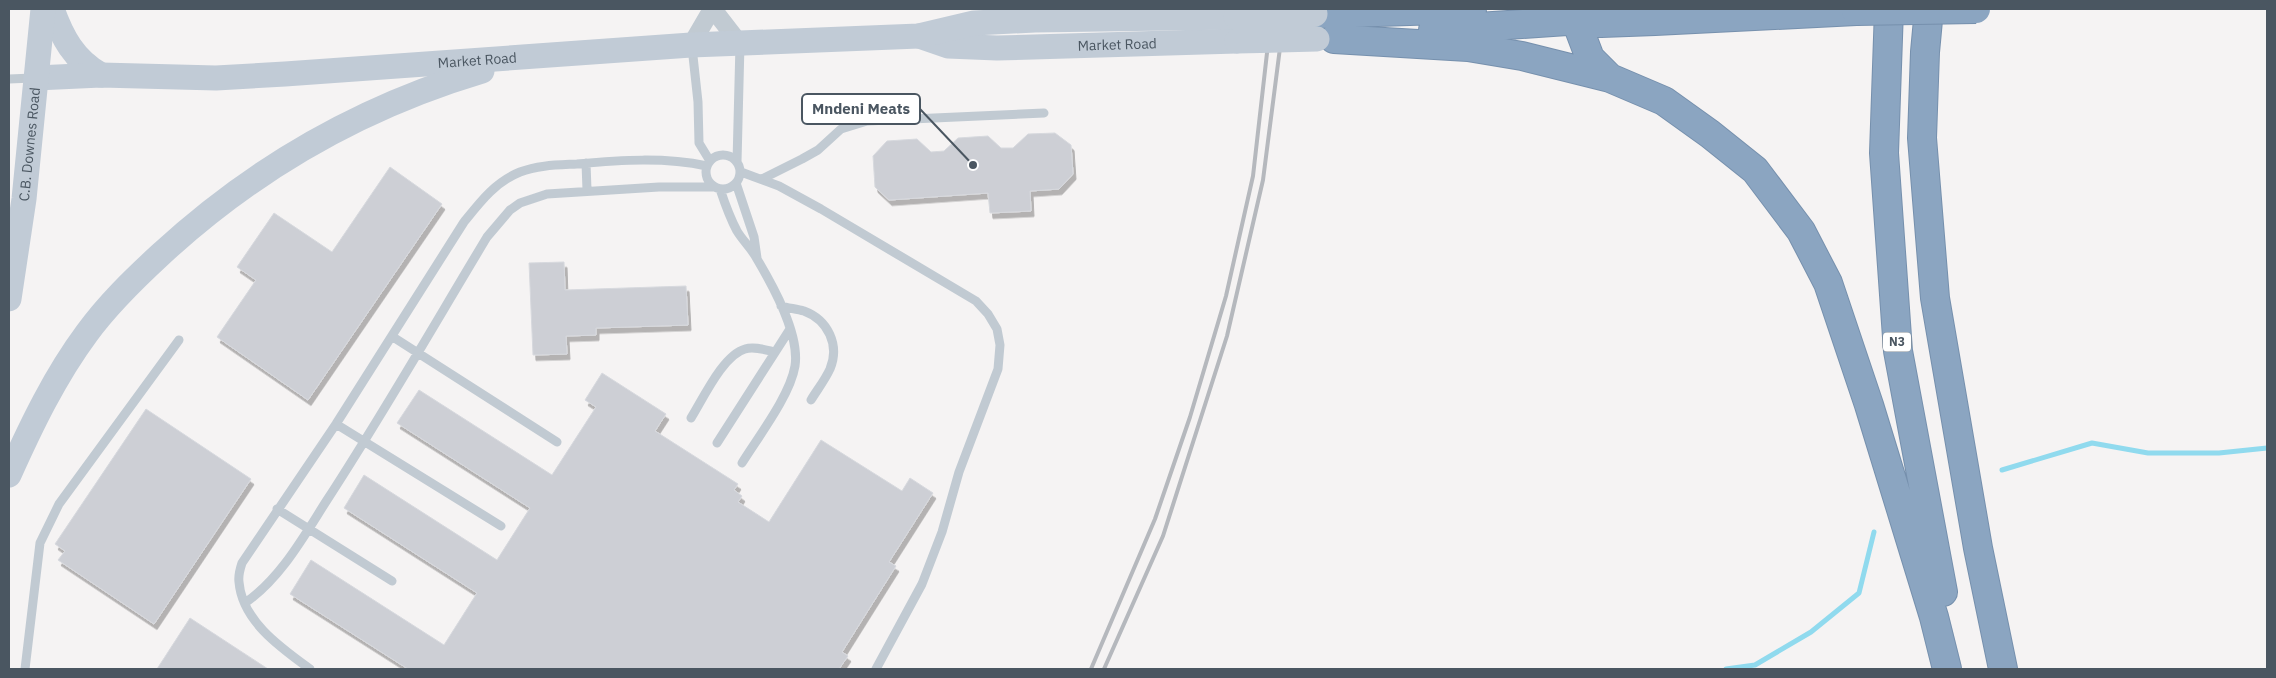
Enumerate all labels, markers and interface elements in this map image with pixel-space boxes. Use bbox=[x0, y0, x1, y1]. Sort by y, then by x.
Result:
street label: Market Road bbox=[1077, 34, 1157, 55]
street label: Market Road bbox=[437, 48, 517, 72]
street label: C.B. Downes Road bbox=[15, 87, 44, 202]
callout: Mndeni Meats bbox=[802, 94, 920, 124]
text: Mndeni Meats bbox=[812, 99, 910, 118]
road number: N3 bbox=[1883, 332, 1911, 352]

